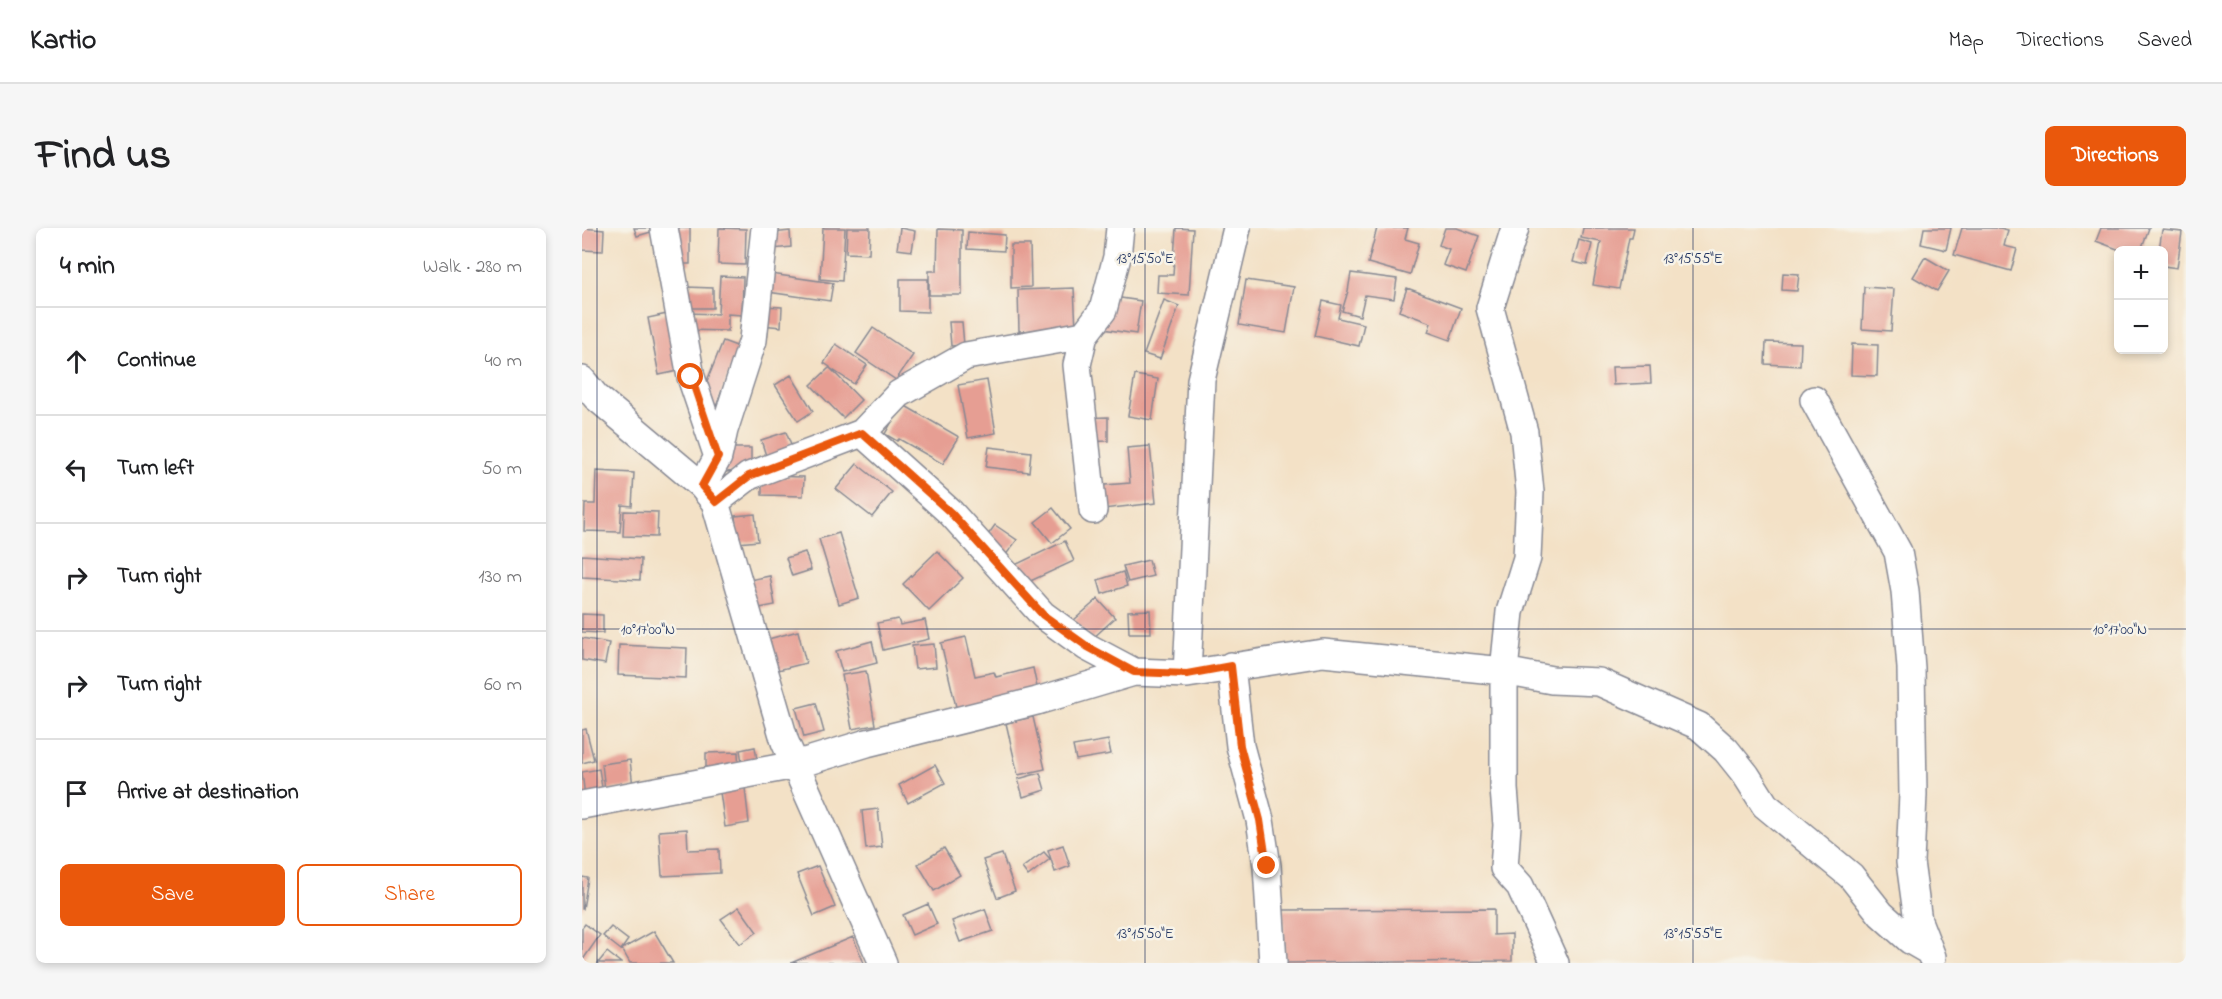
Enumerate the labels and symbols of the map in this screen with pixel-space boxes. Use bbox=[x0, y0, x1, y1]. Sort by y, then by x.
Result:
text: 13°15'50"E bbox=[1116, 248, 1174, 270]
text: 13°15'55"E bbox=[1663, 248, 1723, 270]
route start bbox=[677, 363, 703, 389]
text: 10°17'00"N bbox=[621, 619, 675, 641]
text: 10°17'00"N bbox=[2093, 619, 2147, 641]
route end bbox=[1253, 852, 1279, 878]
text: 13°15'50"E bbox=[1116, 923, 1174, 945]
text: 13°15'55"E bbox=[1663, 923, 1723, 945]

